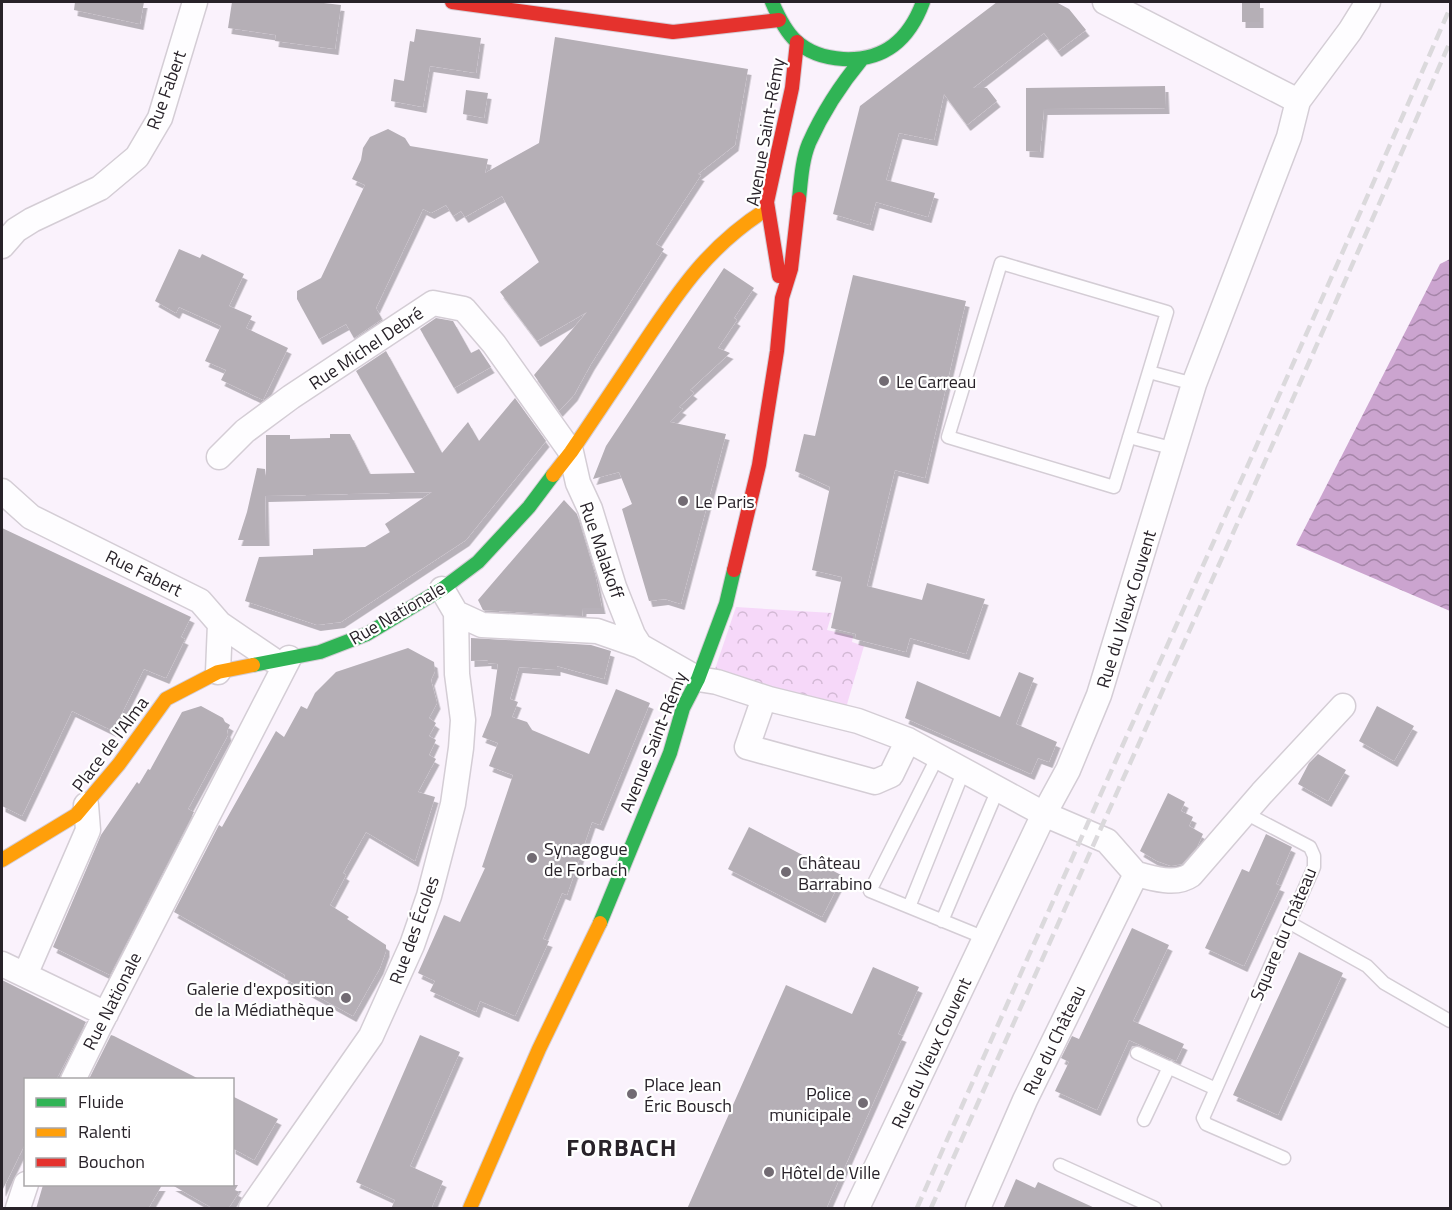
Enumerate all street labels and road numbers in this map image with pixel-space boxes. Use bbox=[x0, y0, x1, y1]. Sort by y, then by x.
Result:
street label: Rue Fabert bbox=[139, 46, 193, 133]
street label: Avenue Saint-Rémy bbox=[739, 55, 791, 208]
street label: Rue Michel Debré bbox=[303, 300, 429, 396]
street label: Rue Malakoff bbox=[573, 498, 631, 602]
street label: Rue du Vieux Couvent bbox=[1089, 526, 1163, 691]
street label: Rue Fabert bbox=[101, 543, 188, 604]
street label: Rue Nationale bbox=[344, 575, 450, 651]
street label: Avenue Saint-Rémy bbox=[612, 667, 694, 817]
street label: Place de l'Alma bbox=[65, 691, 155, 797]
street label: Square du Château bbox=[1243, 863, 1323, 1005]
street label: Rue des Écoles bbox=[382, 872, 446, 988]
street label: Rue Nationale bbox=[76, 947, 148, 1055]
street label: Rue du Vieux Couvent bbox=[884, 972, 978, 1133]
street label: Rue du Château bbox=[1016, 981, 1092, 1099]

